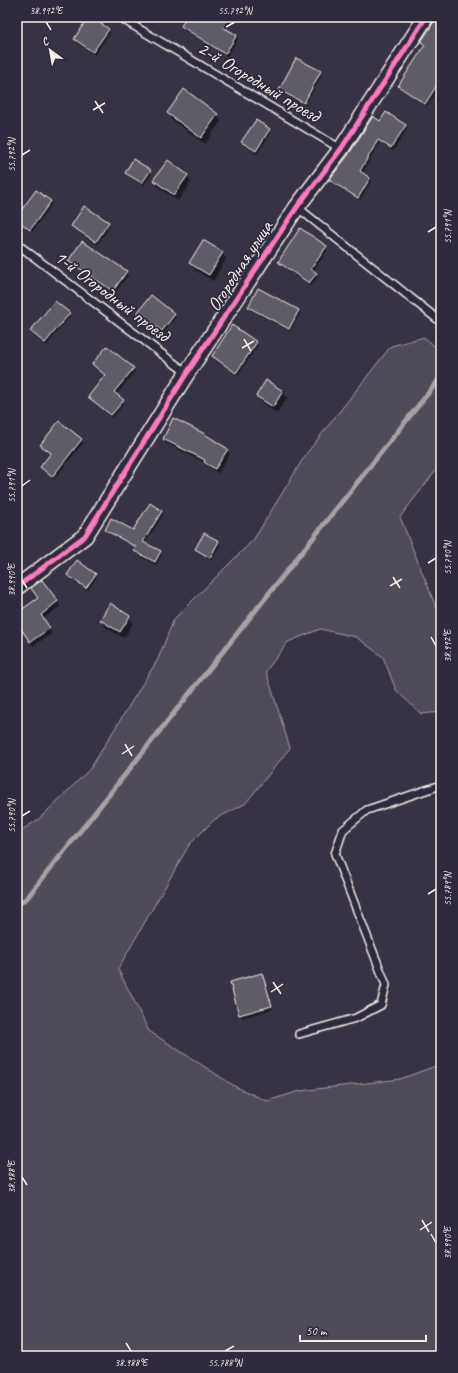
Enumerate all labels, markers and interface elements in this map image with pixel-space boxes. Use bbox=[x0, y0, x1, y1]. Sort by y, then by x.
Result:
text: 38.992°E bbox=[30, 4, 64, 17]
text: 55.792°N bbox=[218, 4, 254, 17]
north arrow bbox=[30, 30, 70, 70]
text: С bbox=[39, 33, 52, 49]
street label: 2-й Огородный проезд bbox=[194, 36, 326, 129]
text: 55.792°N bbox=[5, 136, 18, 172]
text: 55.791°N bbox=[441, 208, 454, 244]
street label: Огородная улица bbox=[202, 215, 279, 316]
street label: 1-й Огородный проезд bbox=[50, 245, 176, 349]
text: 55.791°N bbox=[5, 467, 18, 503]
text: 55.790°N bbox=[441, 539, 454, 575]
text: 38.990°E bbox=[5, 562, 18, 596]
text: 38.992°E bbox=[441, 628, 454, 662]
text: 55.790°N bbox=[5, 797, 18, 833]
text: 55.789°N bbox=[441, 870, 454, 906]
text: 38.988°E bbox=[5, 1159, 18, 1193]
text: 38.990°E bbox=[441, 1225, 454, 1259]
scale bar bbox=[300, 1317, 426, 1343]
text: 50 m bbox=[306, 1323, 328, 1339]
text: 38.988°E bbox=[115, 1356, 149, 1369]
text: 55.788°N bbox=[208, 1356, 244, 1369]

